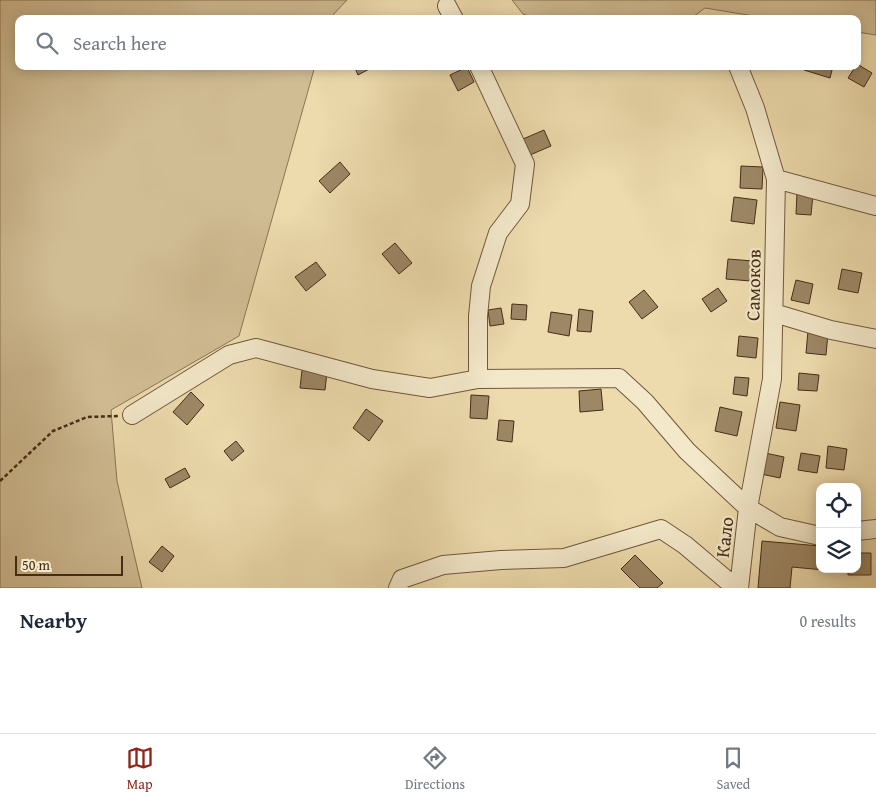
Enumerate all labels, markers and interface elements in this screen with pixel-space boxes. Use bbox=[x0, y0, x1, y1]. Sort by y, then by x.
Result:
search box bbox=[15, 15, 861, 70]
icon: search bbox=[33, 29, 61, 57]
text: Search here bbox=[73, 29, 167, 57]
street label: Самоков bbox=[738, 249, 768, 321]
map controls bbox=[816, 483, 861, 573]
button: locate bbox=[816, 483, 861, 528]
street label: Кало bbox=[708, 515, 740, 559]
button: layers bbox=[816, 528, 861, 573]
scale bar bbox=[15, 553, 122, 576]
text: 50 m bbox=[22, 555, 50, 575]
text: Nearby bbox=[20, 605, 87, 636]
text: 0 results bbox=[799, 609, 856, 633]
tab: Map bbox=[126, 744, 154, 794]
tab: Directions bbox=[405, 744, 465, 794]
tab: Saved bbox=[716, 744, 750, 794]

